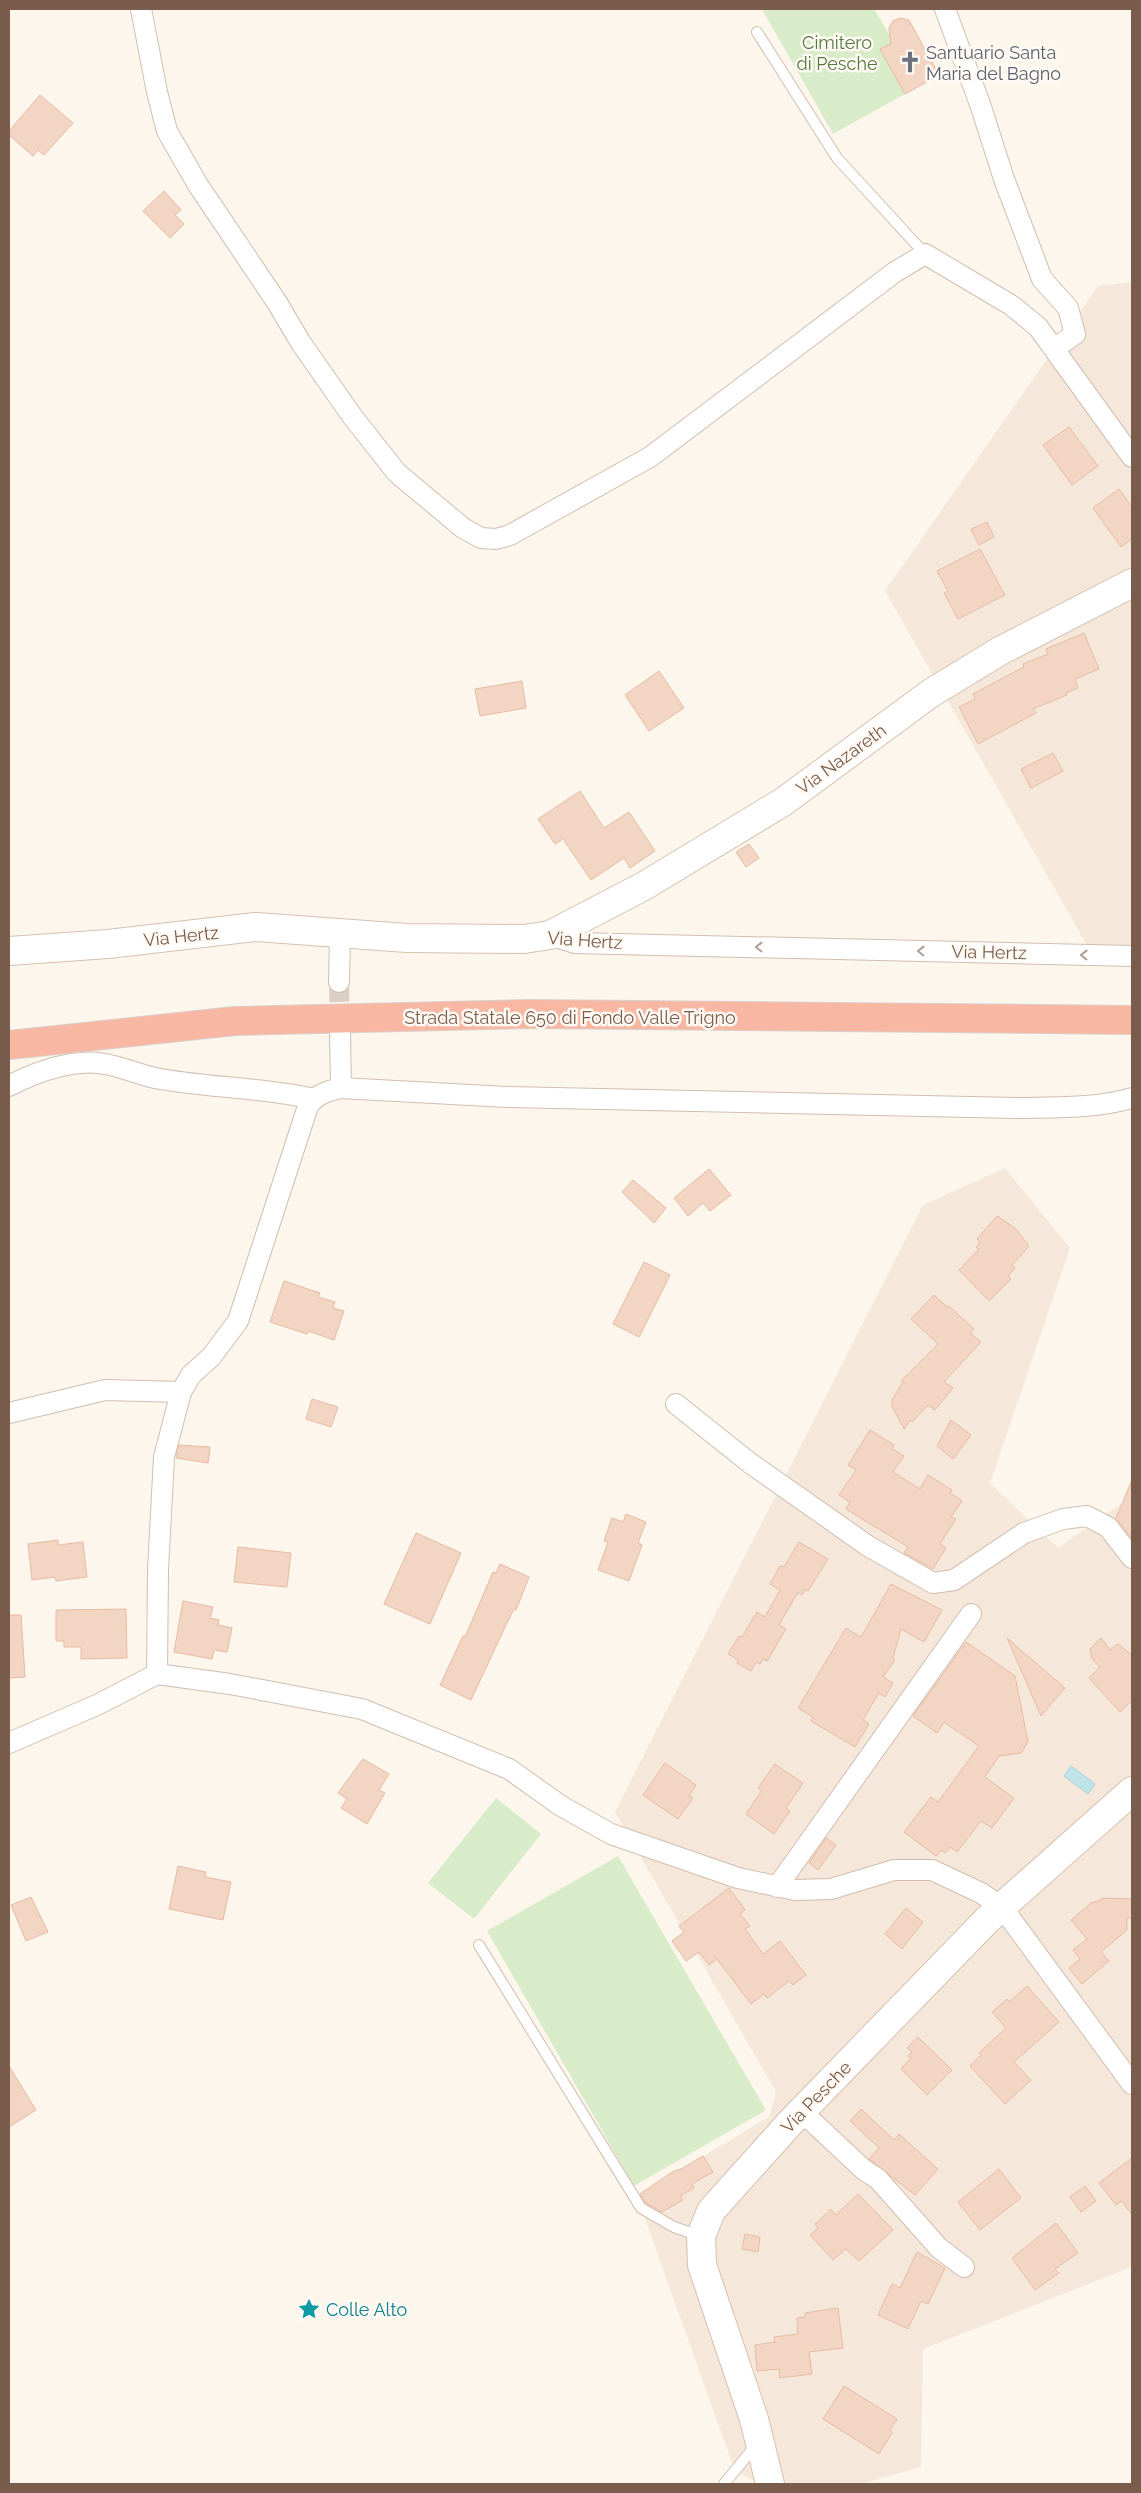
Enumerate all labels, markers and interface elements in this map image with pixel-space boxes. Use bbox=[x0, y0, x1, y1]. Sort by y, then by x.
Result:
park label: Cimitero di Pesche bbox=[797, 32, 878, 74]
place label: Santuario Santa Maria del Bagno bbox=[926, 42, 1061, 84]
church icon: Santuario Santa Maria del Bagno bbox=[897, 49, 923, 75]
street label: Via Nazareth bbox=[792, 719, 890, 799]
street label: Via Hertz bbox=[142, 922, 220, 950]
street label: Via Hertz bbox=[547, 927, 624, 953]
street label: Via Hertz bbox=[951, 941, 1027, 963]
one-way arrow bbox=[754, 942, 762, 952]
one-way arrow bbox=[917, 946, 924, 956]
one-way arrow bbox=[1079, 949, 1087, 960]
street label: Strada Statale 650 di Fondo Valle Trigno bbox=[404, 1007, 736, 1028]
street label: Via Pesche bbox=[777, 2056, 856, 2137]
place icon: Colle Alto bbox=[296, 2296, 322, 2322]
place label: Colle Alto bbox=[326, 2299, 407, 2320]

